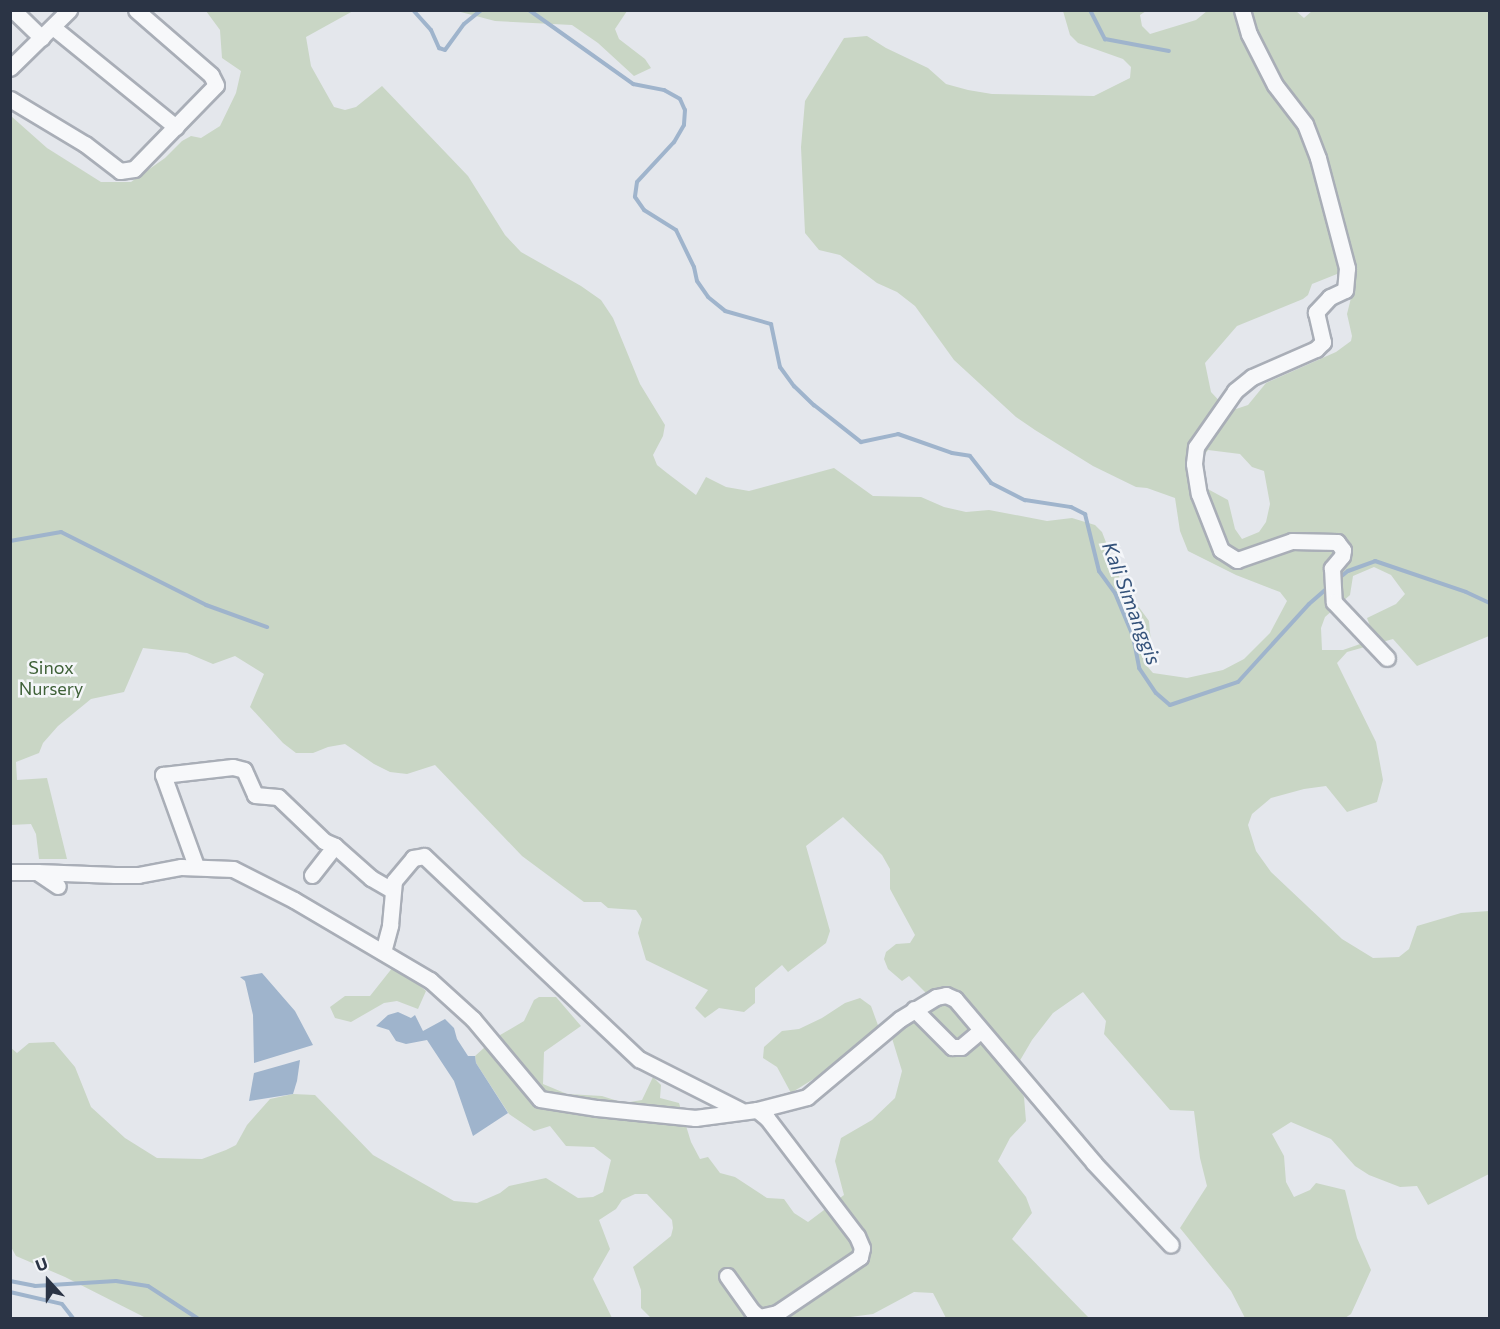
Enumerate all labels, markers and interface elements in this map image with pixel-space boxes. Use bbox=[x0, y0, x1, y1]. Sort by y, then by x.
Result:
water label: Kali Simanggis bbox=[1097, 538, 1167, 668]
park label: Sinox Nursery bbox=[19, 657, 83, 700]
north arrow bbox=[18, 1251, 78, 1311]
text: U bbox=[33, 1253, 50, 1275]

